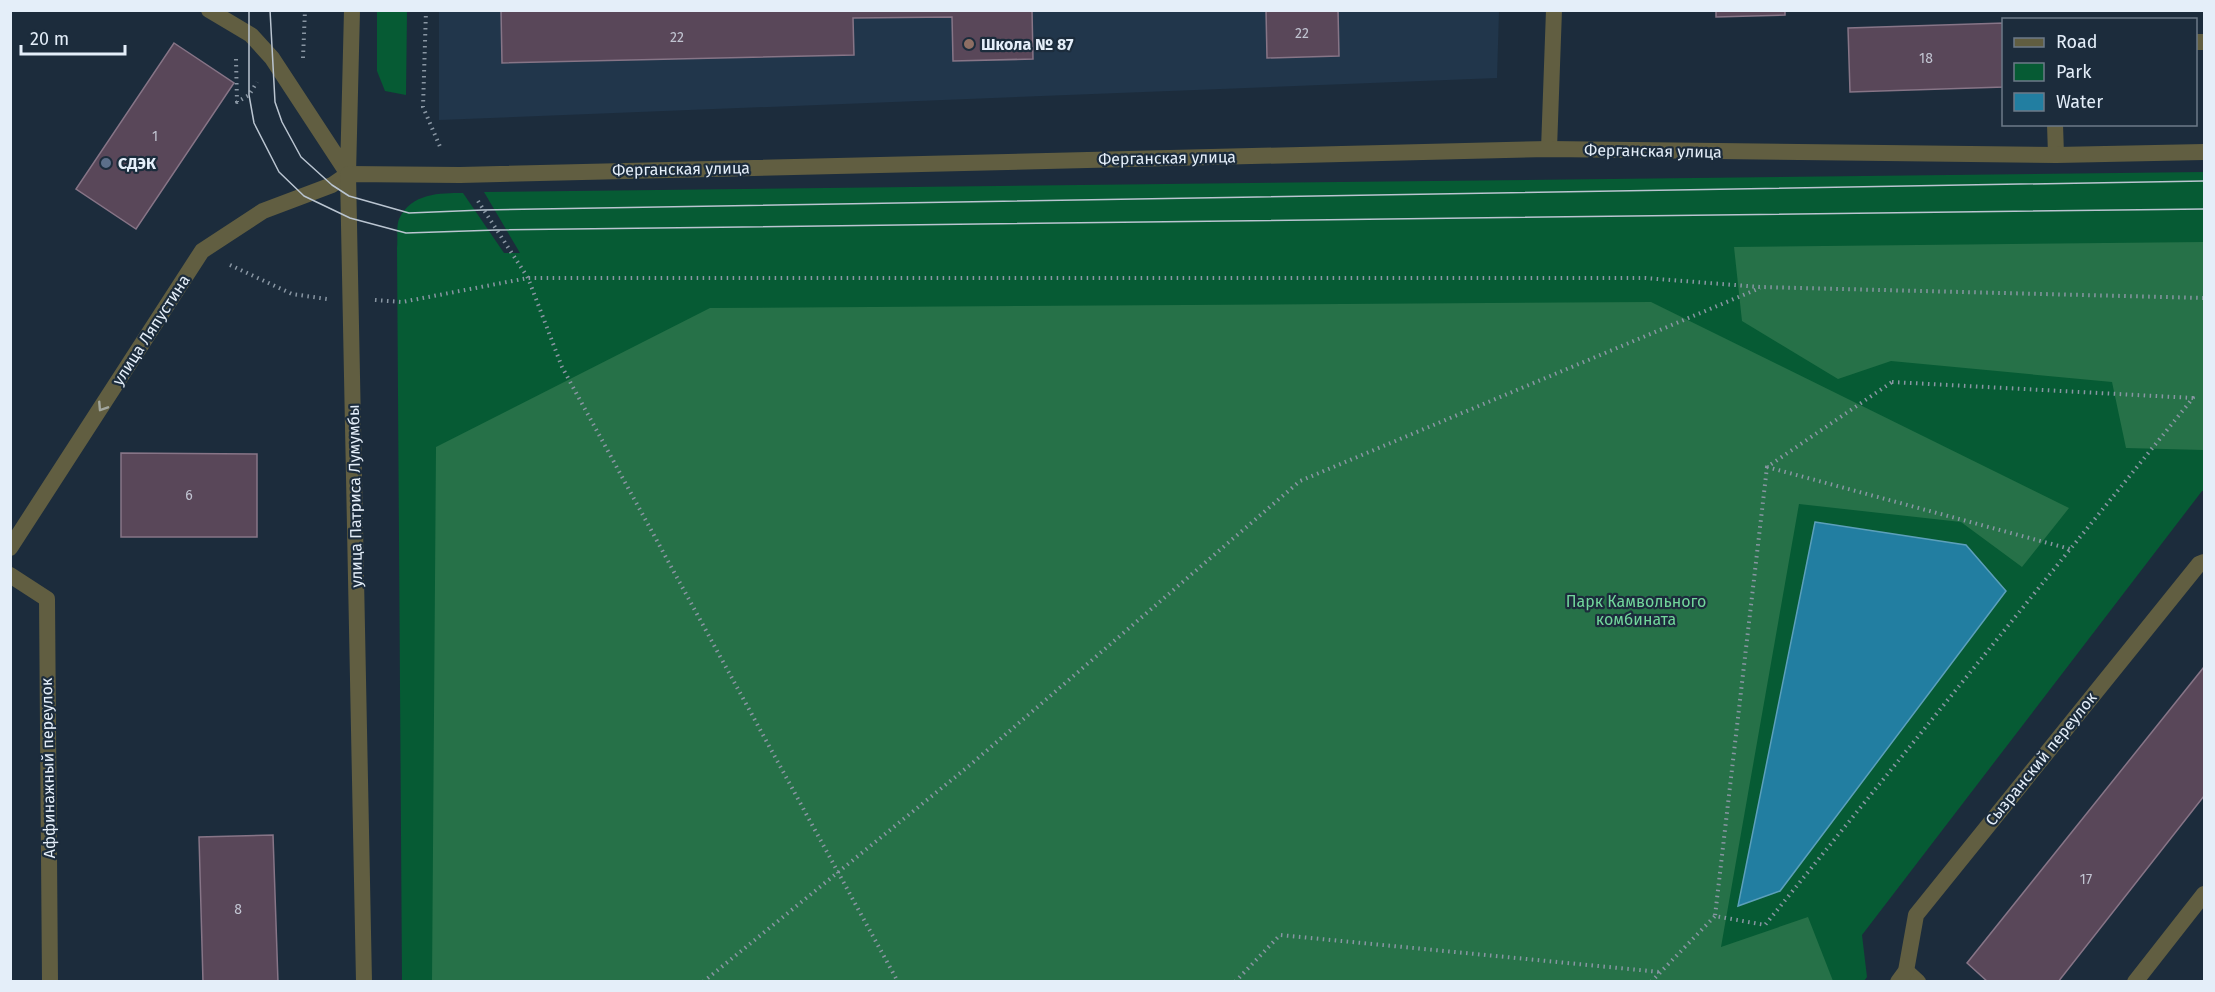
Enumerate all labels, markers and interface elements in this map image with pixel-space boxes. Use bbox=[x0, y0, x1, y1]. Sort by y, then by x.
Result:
scale bar bbox=[21, 18, 124, 56]
legend bbox=[2002, 18, 2197, 126]
house number: 22 bbox=[1295, 25, 1309, 42]
text: 20 m bbox=[30, 28, 69, 50]
house number: 22 bbox=[670, 29, 684, 46]
text: Road bbox=[2056, 31, 2098, 53]
place label: Школа № 87 bbox=[981, 35, 1074, 54]
marker: Школа № 87 bbox=[962, 37, 976, 51]
house number: 18 bbox=[1919, 50, 1933, 67]
text: Park bbox=[2056, 61, 2092, 83]
text: Water bbox=[2056, 91, 2103, 113]
house number: 1 bbox=[152, 128, 158, 145]
street label: Ферганская улица bbox=[1584, 140, 1722, 162]
street label: Ферганская улица bbox=[1098, 147, 1236, 169]
place label: СДЭК bbox=[118, 154, 157, 173]
marker: СДЭК bbox=[99, 156, 113, 170]
street label: Ферганская улица bbox=[612, 158, 750, 180]
street label: улица Ляпустина bbox=[108, 271, 194, 389]
one-way arrow bbox=[98, 400, 109, 411]
street label: улица Патриса Лумумбы bbox=[344, 404, 366, 588]
house number: 6 bbox=[185, 487, 193, 504]
park label: Парк Камвольного комбината bbox=[1566, 592, 1706, 629]
street label: Аффинажный переулок bbox=[37, 677, 59, 858]
street label: Сызранский переулок bbox=[1981, 688, 2101, 830]
house number: 17 bbox=[2080, 871, 2092, 888]
house number: 8 bbox=[234, 901, 242, 918]

